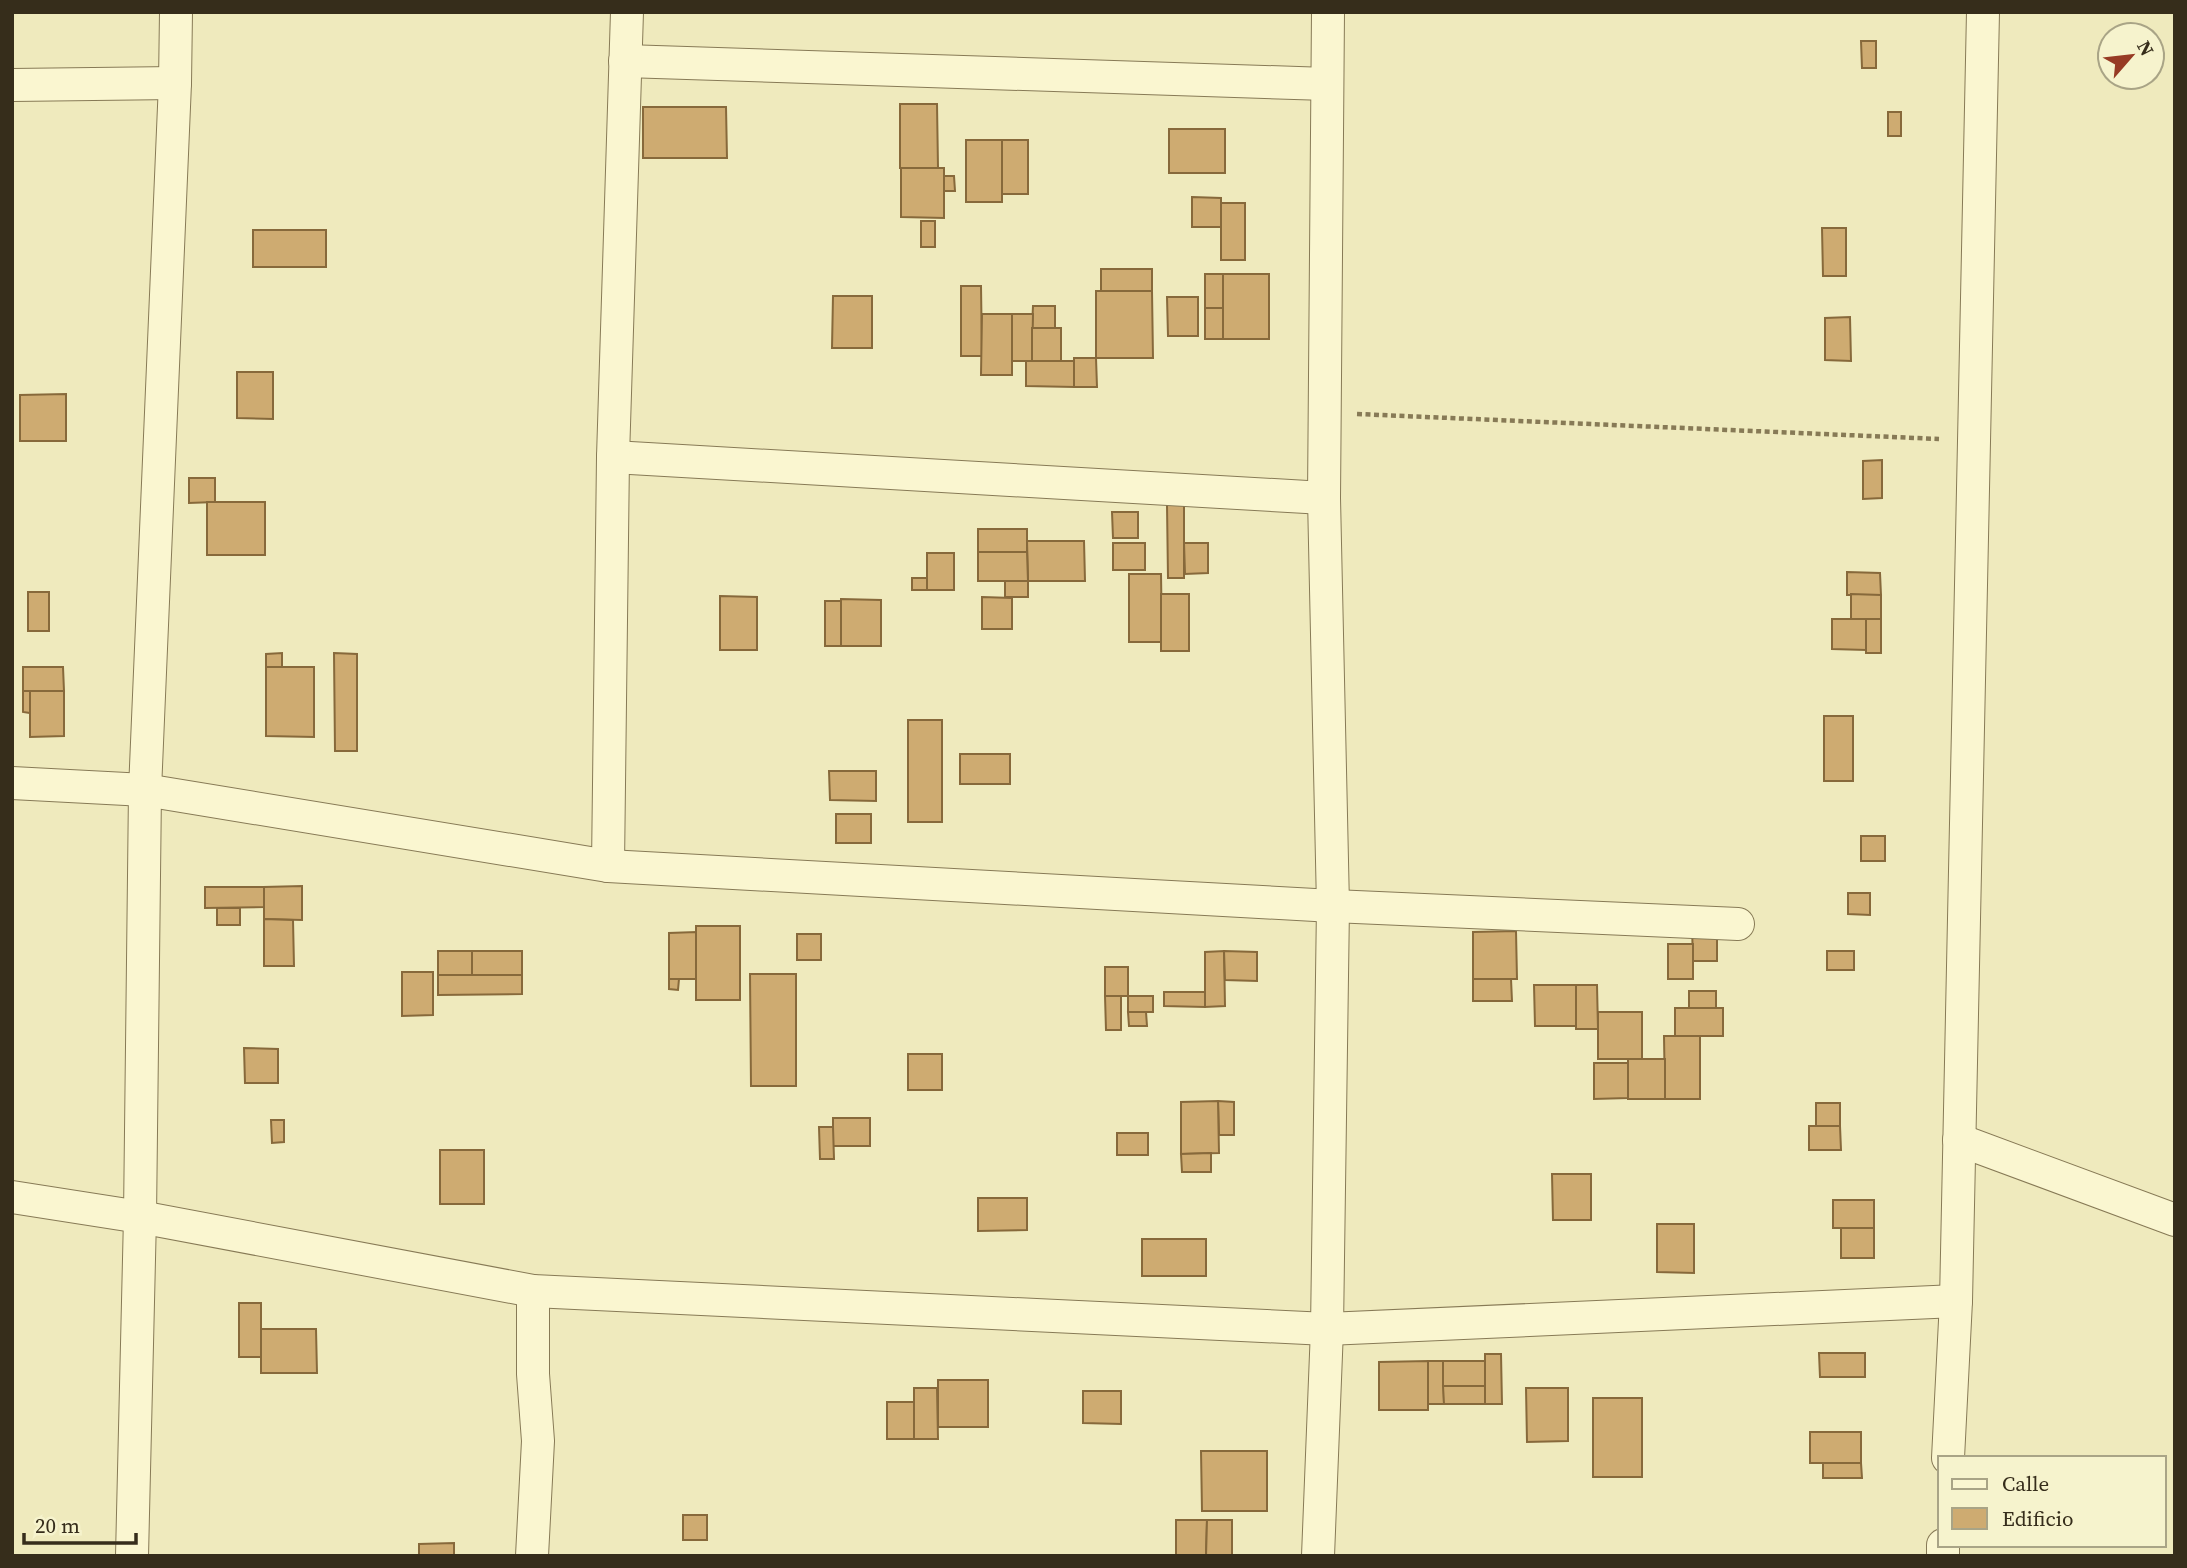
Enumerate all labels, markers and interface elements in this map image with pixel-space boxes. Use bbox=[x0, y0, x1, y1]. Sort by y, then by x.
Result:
north arrow bbox=[2096, 21, 2166, 91]
text: N bbox=[2131, 36, 2161, 60]
legend bbox=[1938, 1456, 2166, 1547]
text: Calle bbox=[2002, 1469, 2049, 1498]
scale bar bbox=[24, 1502, 136, 1546]
text: Edificio bbox=[2002, 1504, 2074, 1533]
text: 20 m bbox=[35, 1511, 80, 1540]

